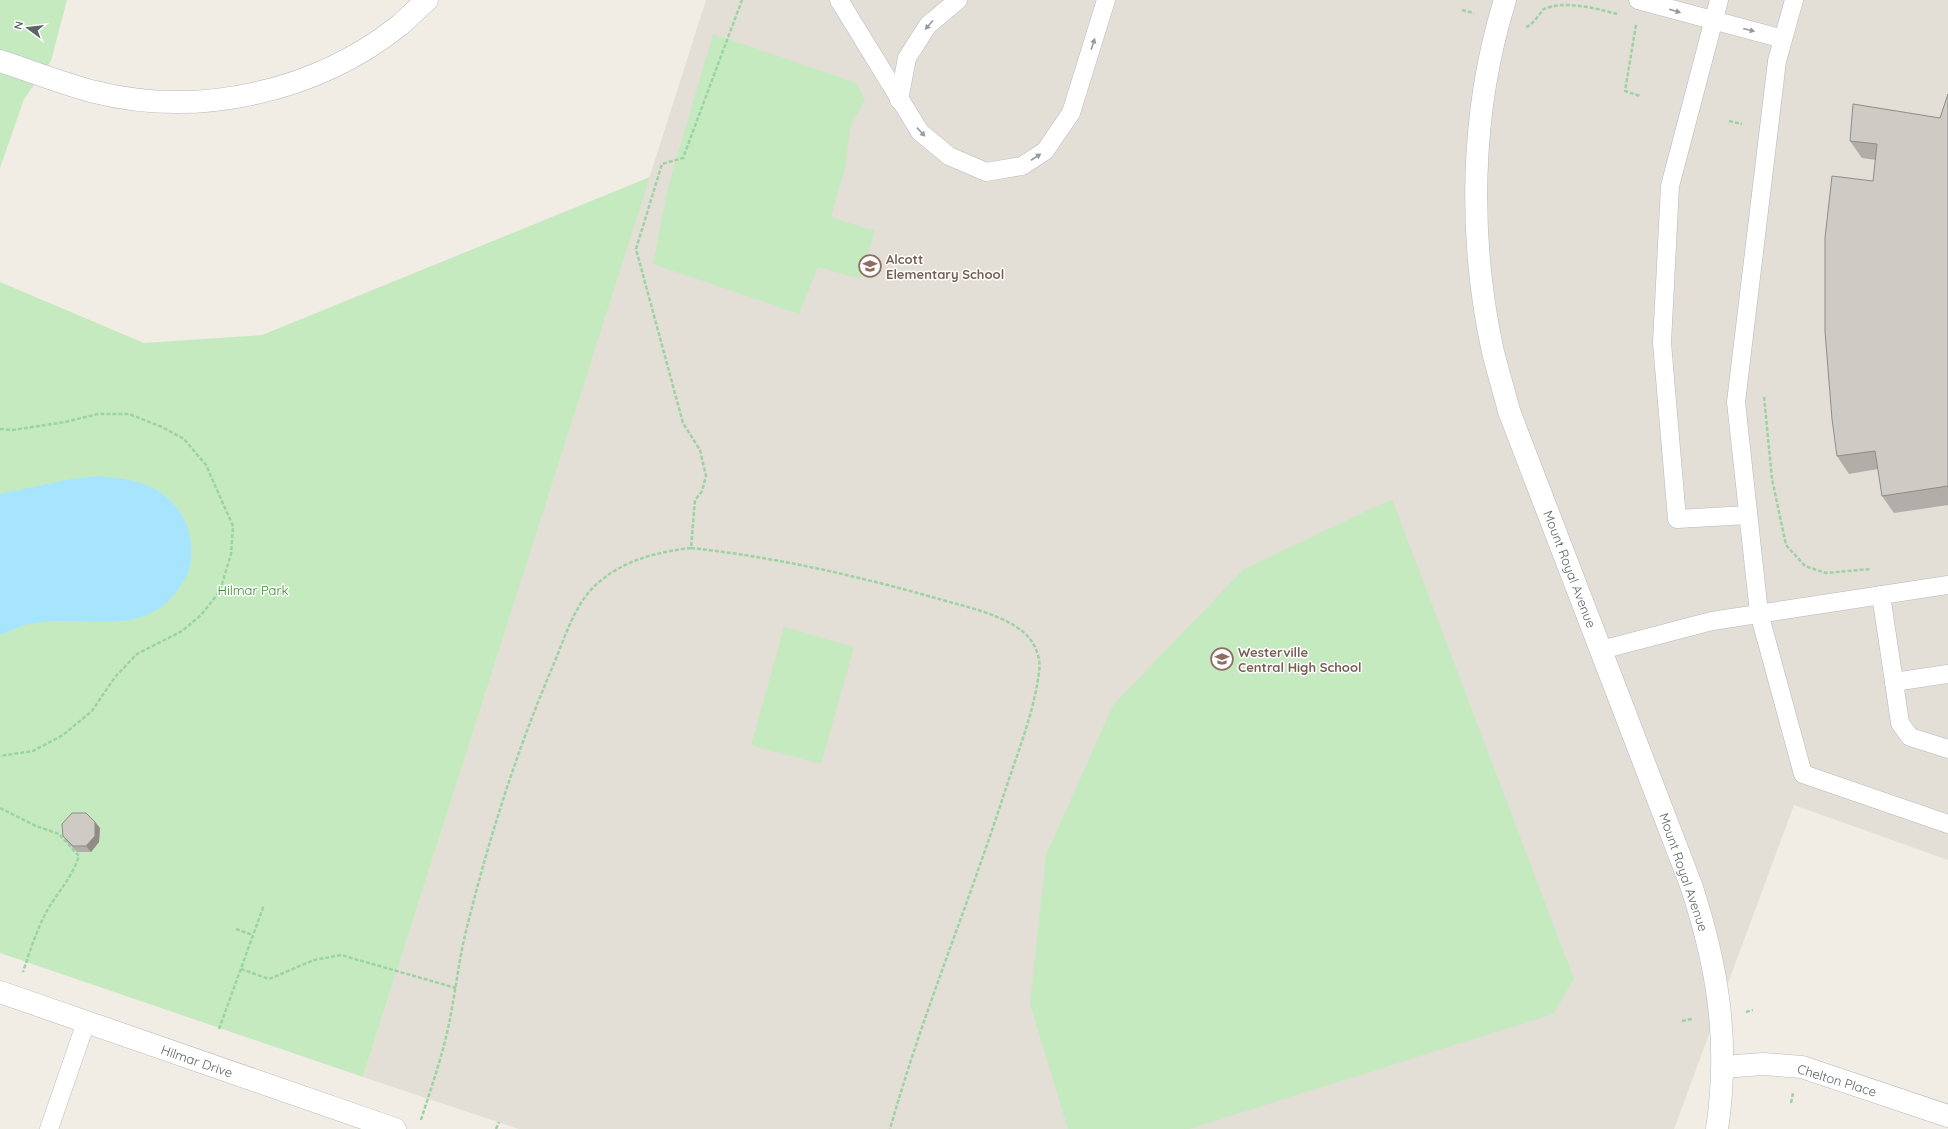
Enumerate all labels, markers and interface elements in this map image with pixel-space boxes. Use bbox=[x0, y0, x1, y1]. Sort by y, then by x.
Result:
north arrow bbox=[8, 8, 48, 48]
one-way arrow bbox=[1669, 8, 1681, 14]
text: N bbox=[11, 20, 26, 31]
one-way arrow bbox=[924, 20, 933, 31]
one-way arrow bbox=[1742, 28, 1755, 34]
one-way arrow bbox=[1090, 38, 1096, 50]
one-way arrow bbox=[916, 127, 926, 137]
one-way arrow bbox=[1030, 154, 1041, 161]
place label: Alcott Elementary School bbox=[886, 251, 1004, 282]
school or university icon: Alcott Elementary School bbox=[857, 253, 883, 279]
street label: Mount Royal Avenue bbox=[1540, 508, 1600, 630]
park label: Hilmar Park bbox=[218, 582, 289, 598]
place label: Westerville Central High School bbox=[1238, 644, 1362, 675]
school or university icon: Westerville Central High School bbox=[1209, 646, 1235, 672]
street label: Mount Royal Avenue bbox=[1656, 811, 1712, 933]
street label: Hilmar Drive bbox=[159, 1041, 235, 1081]
street label: Chelton Place bbox=[1795, 1060, 1879, 1100]

